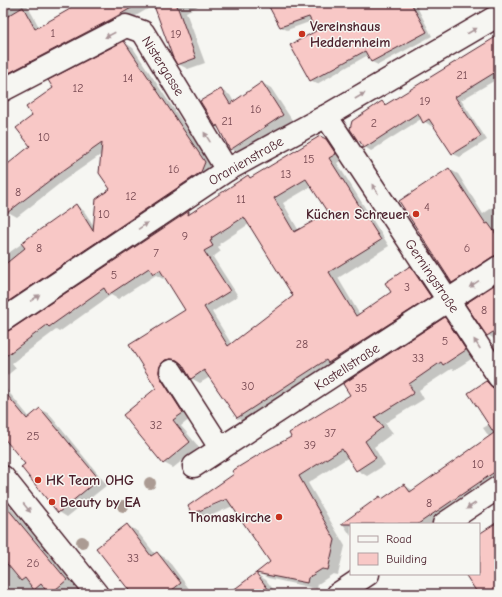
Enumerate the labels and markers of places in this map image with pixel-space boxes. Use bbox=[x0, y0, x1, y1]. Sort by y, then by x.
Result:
place label: Vereinshaus Heddernheim bbox=[310, 18, 390, 51]
marker: Vereinshaus Heddernheim bbox=[297, 29, 307, 39]
place label: Küchen Schreuer bbox=[306, 206, 408, 223]
marker: Küchen Schreuer bbox=[411, 209, 421, 219]
place label: HK Team OHG bbox=[46, 472, 134, 489]
marker: HK Team OHG bbox=[33, 475, 43, 485]
place label: Beauty by EA bbox=[60, 494, 141, 511]
marker: Beauty by EA bbox=[47, 497, 57, 507]
place label: Thomaskirche bbox=[189, 509, 271, 526]
marker: Thomaskirche bbox=[274, 512, 284, 522]

